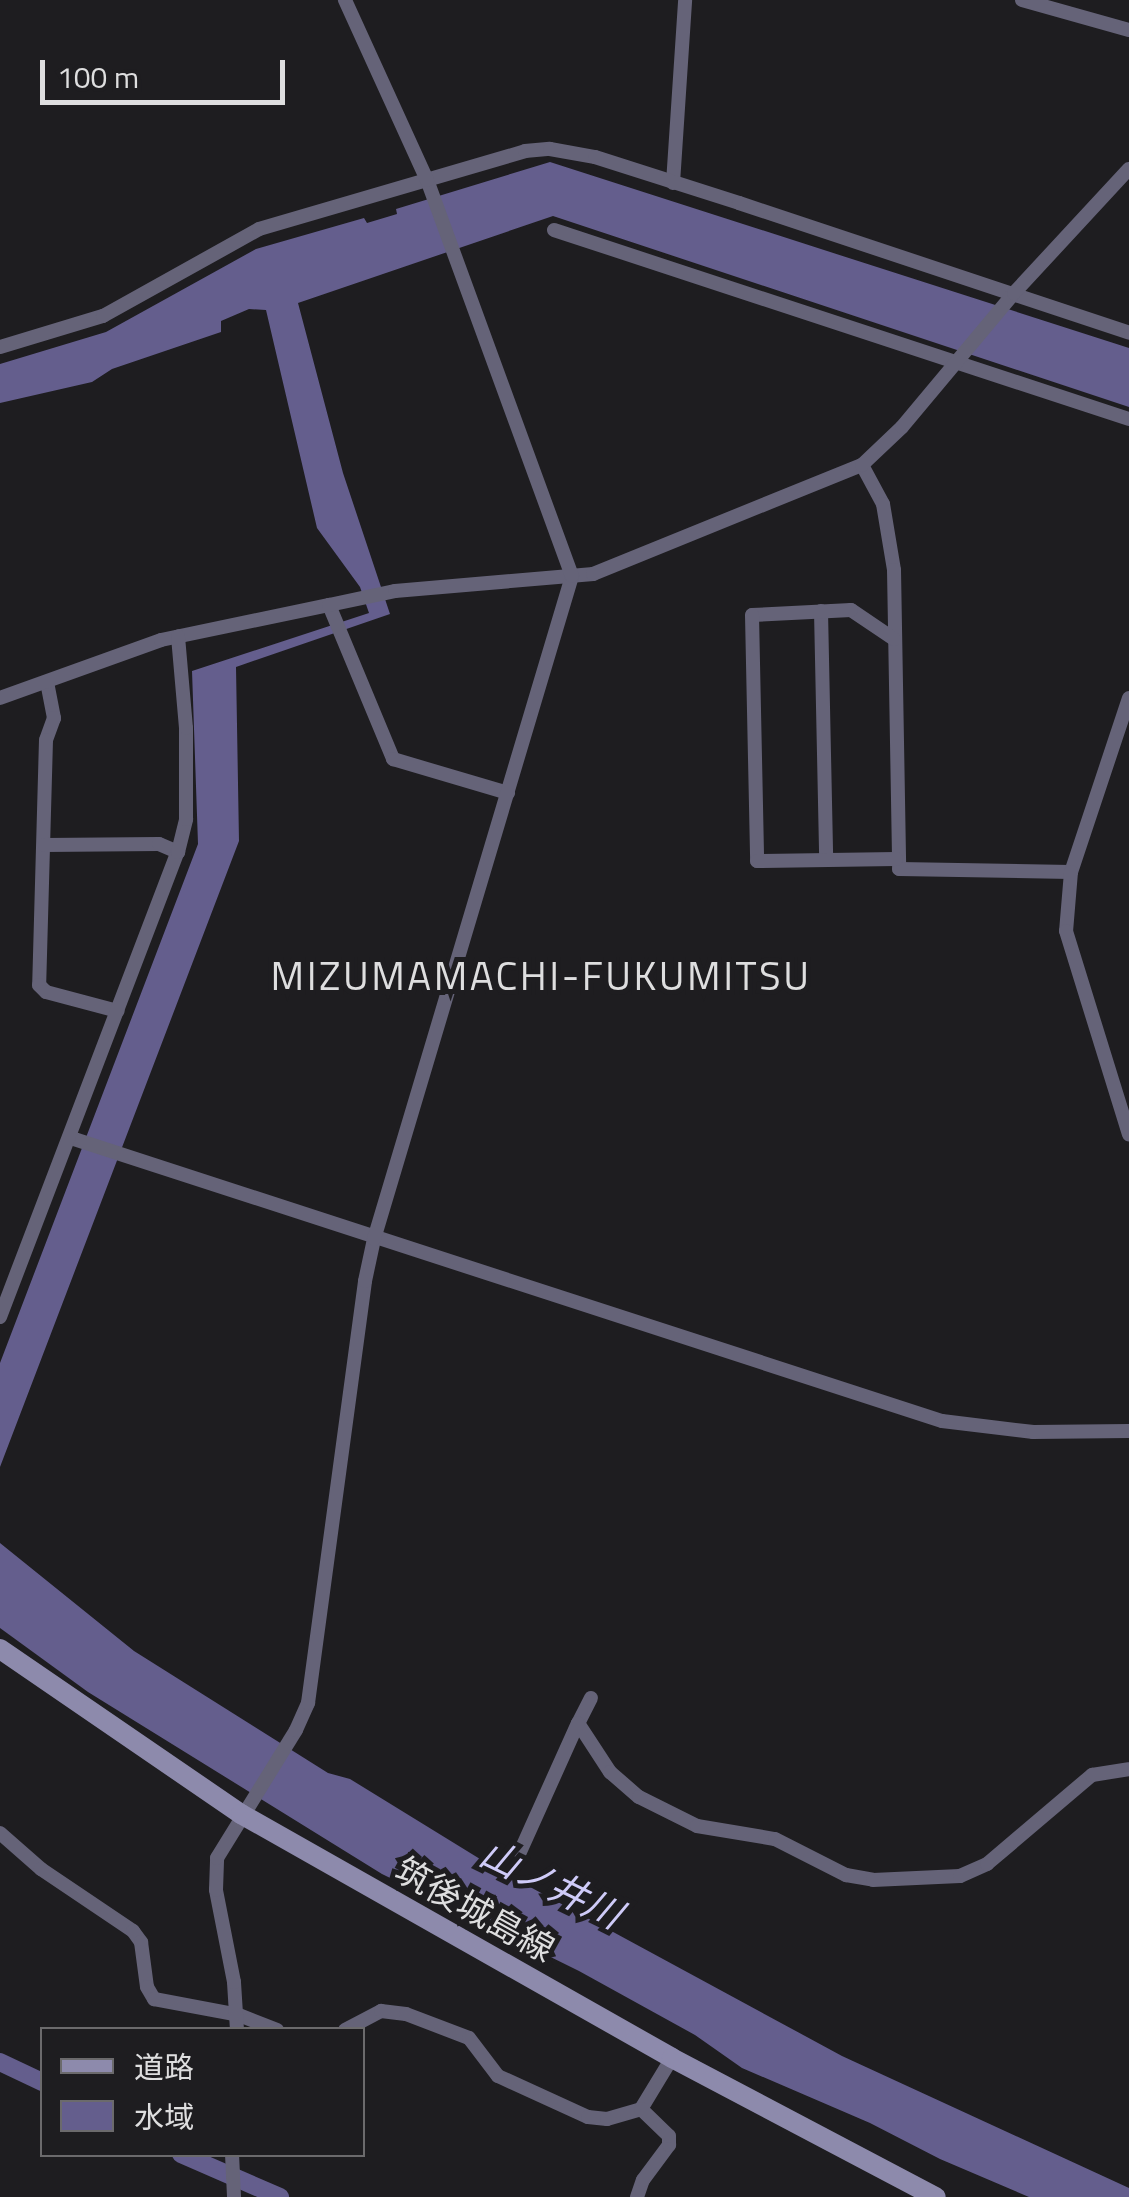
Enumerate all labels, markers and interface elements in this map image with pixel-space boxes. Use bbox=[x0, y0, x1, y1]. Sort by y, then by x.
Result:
scale bar bbox=[45, 40, 290, 102]
text: 100 m bbox=[57, 54, 139, 100]
district label: MIZUMAMACHI-FUKUMITSU bbox=[271, 952, 811, 1000]
water label: 山ノ井川 bbox=[473, 1830, 629, 1938]
street label: 筑後城島線 bbox=[388, 1848, 562, 1970]
legend bbox=[40, 2027, 365, 2157]
text: 道路 bbox=[134, 2044, 194, 2090]
text: 水域 bbox=[134, 2094, 194, 2140]

